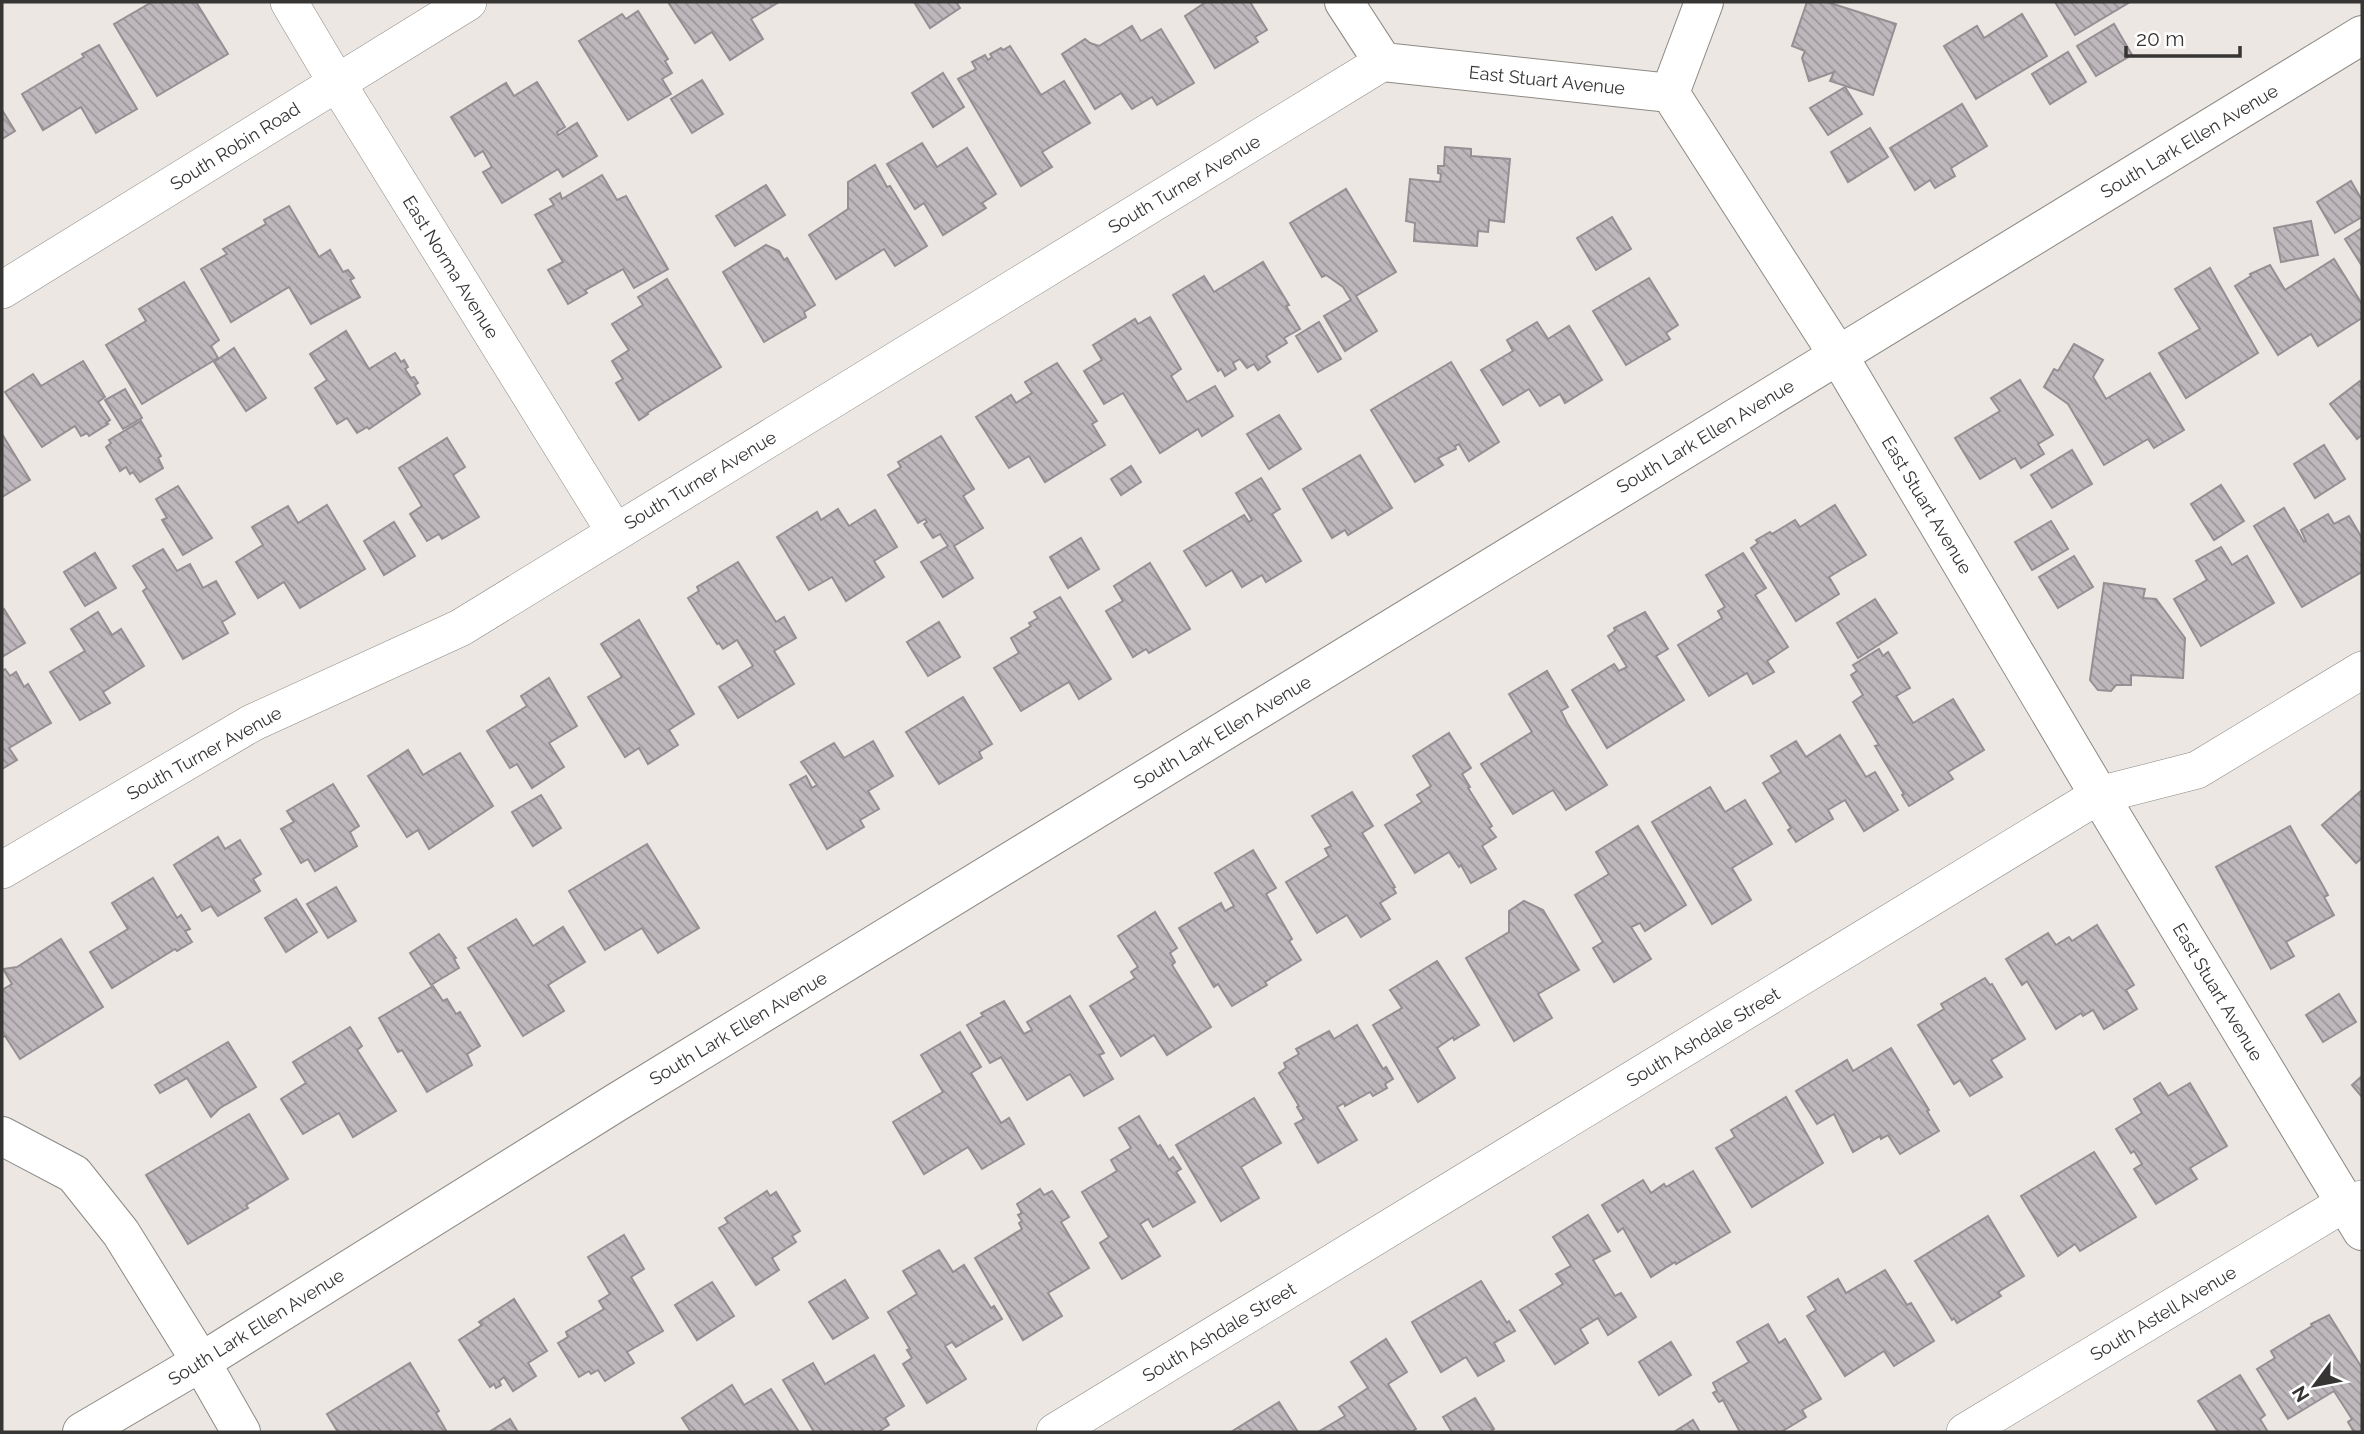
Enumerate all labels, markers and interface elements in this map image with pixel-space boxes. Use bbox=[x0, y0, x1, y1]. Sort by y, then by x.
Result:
scale bar bbox=[2126, 14, 2240, 58]
text: 20 m bbox=[2136, 26, 2184, 51]
street label: East Stuart Avenue bbox=[1468, 61, 1627, 99]
street label: South Lark Ellen Avenue bbox=[2097, 79, 2282, 202]
street label: South Robin Road bbox=[166, 98, 304, 194]
street label: South Turner Avenue bbox=[1104, 130, 1264, 238]
street label: East Norma Avenue bbox=[399, 192, 504, 343]
street label: South Lark Ellen Avenue bbox=[1613, 374, 1798, 497]
street label: South Turner Avenue bbox=[620, 426, 780, 534]
street label: East Stuart Avenue bbox=[1878, 432, 1977, 578]
street label: South Lark Ellen Avenue bbox=[1130, 670, 1315, 793]
street label: South Turner Avenue bbox=[123, 702, 285, 804]
street label: East Stuart Avenue bbox=[2169, 919, 2268, 1065]
street label: South Lark Ellen Avenue bbox=[646, 966, 831, 1089]
street label: South Ashdale Street bbox=[1623, 983, 1783, 1091]
street label: South Astell Avenue bbox=[2086, 1261, 2240, 1365]
street label: South Lark Ellen Avenue bbox=[164, 1264, 348, 1390]
street label: South Ashdale Street bbox=[1139, 1278, 1299, 1386]
north arrow bbox=[2280, 1350, 2350, 1420]
text: N bbox=[2287, 1382, 2314, 1406]

